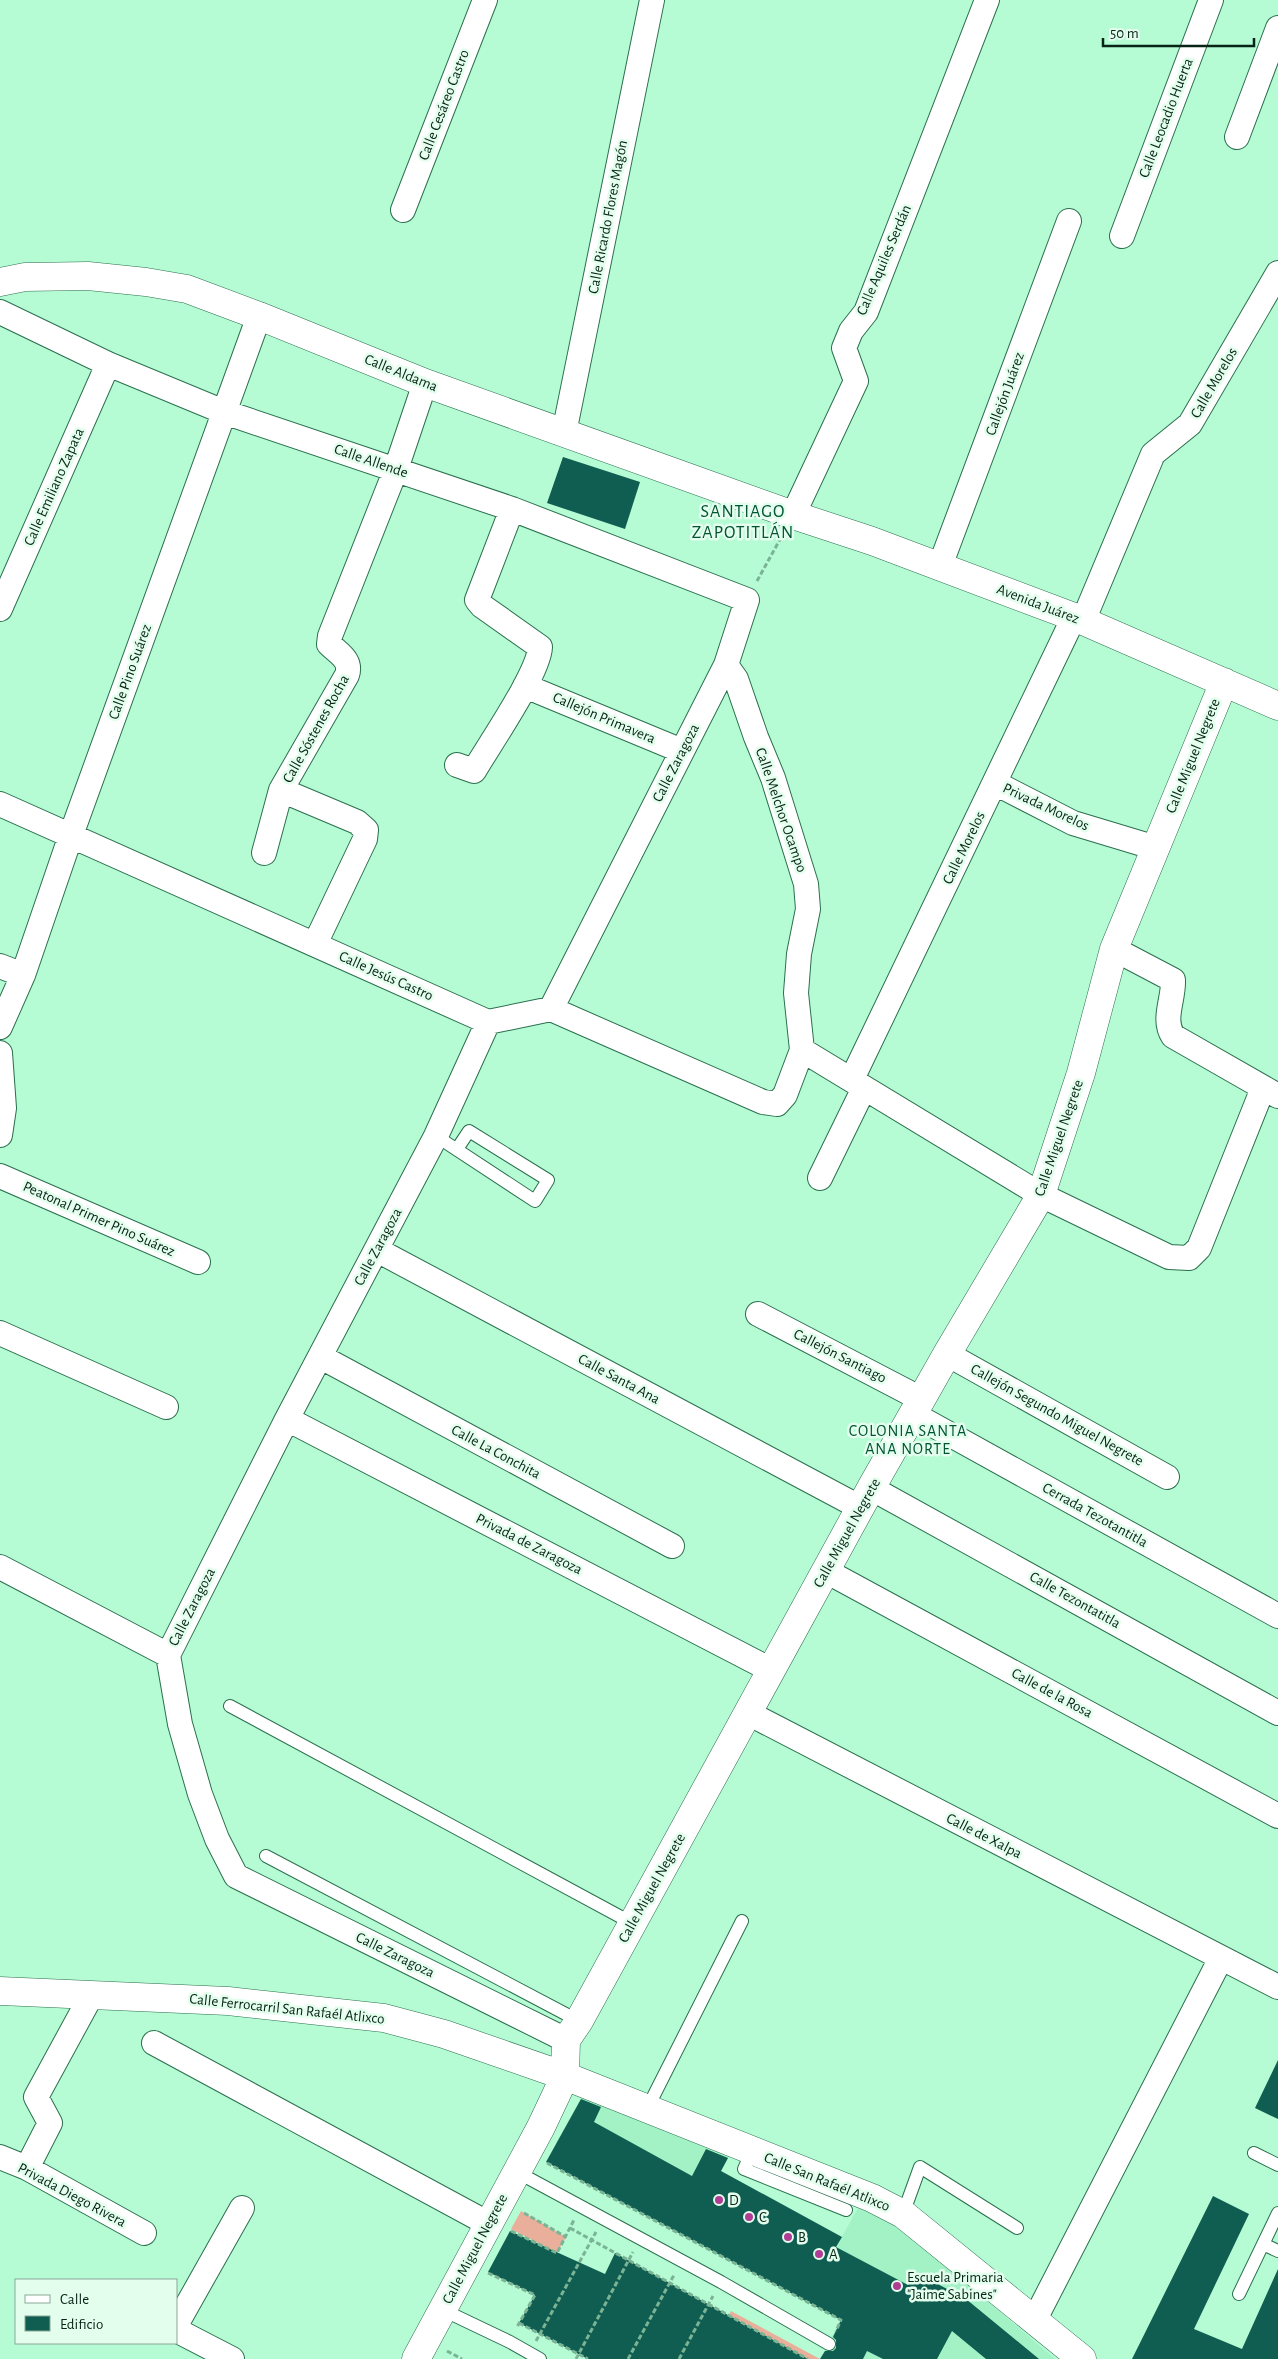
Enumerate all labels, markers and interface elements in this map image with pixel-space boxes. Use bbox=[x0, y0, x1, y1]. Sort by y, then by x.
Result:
scale bar bbox=[1103, 15, 1254, 47]
text: 50 m bbox=[1110, 26, 1139, 41]
street label: Calle Cesáreo Castro bbox=[416, 48, 472, 162]
street label: Calle Leocadio Huerta bbox=[1136, 56, 1196, 180]
street label: Calle Ricardo Flores Magón bbox=[586, 139, 630, 295]
street label: Calle Aquiles Serdán bbox=[854, 203, 914, 317]
street label: Calle Morelos bbox=[1188, 345, 1240, 421]
street label: Callejón Juárez bbox=[983, 350, 1027, 438]
street label: Calle Aldama bbox=[362, 352, 440, 394]
street label: Calle Emiliano Zapata bbox=[21, 426, 87, 548]
street label: Calle Allende bbox=[332, 441, 410, 481]
district label: SANTIAGO ZAPOTITLÁN bbox=[692, 503, 794, 542]
street label: Avenida Juárez bbox=[995, 581, 1081, 627]
street label: Calle Pino Suárez bbox=[106, 622, 154, 722]
street label: Calle Sóstenes Rocha bbox=[280, 672, 352, 786]
street label: Callejón Primavera bbox=[550, 690, 658, 746]
street label: Calle Miguel Negrete bbox=[1163, 696, 1223, 815]
street label: Calle Zaragoza bbox=[650, 721, 702, 804]
street label: Calle Melchor Ocampo bbox=[753, 746, 809, 874]
street label: Privada Morelos bbox=[1001, 780, 1091, 834]
street label: Calle Morelos bbox=[940, 809, 988, 887]
street label: Calle Jesús Castro bbox=[337, 949, 435, 1003]
street label: Calle Miguel Negrete bbox=[1032, 1078, 1086, 1198]
street label: Peatonal Primer Pino Suárez bbox=[21, 1179, 177, 1259]
street label: Calle Zaragoza bbox=[351, 1206, 405, 1288]
street label: Callejón Santiago bbox=[791, 1326, 889, 1386]
street label: Calle Santa Ana bbox=[576, 1351, 662, 1407]
street label: Callejón Segundo Miguel Negrete bbox=[968, 1361, 1146, 1469]
street label: Calle La Conchita bbox=[449, 1422, 543, 1482]
district label: COLONIA SANTA ANA NORTE bbox=[849, 1423, 967, 1457]
street label: Calle Miguel Negrete bbox=[811, 1476, 883, 1590]
street label: Cerrada Tezotantitla bbox=[1040, 1480, 1150, 1550]
street label: Privada de Zaragoza bbox=[473, 1511, 585, 1577]
street label: Calle Zaragoza bbox=[166, 1565, 218, 1648]
street label: Calle Tezontatitla bbox=[1027, 1569, 1123, 1631]
street label: Calle de la Rosa bbox=[1009, 1665, 1095, 1721]
street label: Calle de Xalpa bbox=[944, 1811, 1024, 1861]
street label: Calle Miguel Negrete bbox=[616, 1831, 688, 1945]
street label: Calle Zaragoza bbox=[353, 1930, 437, 1980]
street label: Calle Ferrocarril San Rafaél Atlixco bbox=[189, 1991, 385, 2027]
street label: Calle San Rafaél Atlixco bbox=[761, 2148, 893, 2216]
street label: Privada Diego Rivera bbox=[15, 2160, 129, 2230]
street label: Calle Miguel Negrete bbox=[440, 2191, 510, 2307]
place label: D bbox=[729, 2193, 739, 2208]
marker: D bbox=[713, 2194, 725, 2206]
place label: C bbox=[759, 2208, 767, 2226]
marker: C bbox=[743, 2211, 755, 2223]
place label: B bbox=[798, 2230, 806, 2245]
marker: B bbox=[782, 2231, 794, 2243]
place label: A bbox=[829, 2247, 838, 2262]
marker: A bbox=[813, 2248, 825, 2260]
place label: Escuela Primaria "Jaime Sabines" bbox=[907, 2270, 1004, 2302]
legend bbox=[15, 2279, 178, 2344]
marker: Escuela Primaria "Jaime Sabines" bbox=[891, 2280, 903, 2292]
text: Calle bbox=[60, 2292, 89, 2307]
text: Edificio bbox=[60, 2317, 103, 2332]

